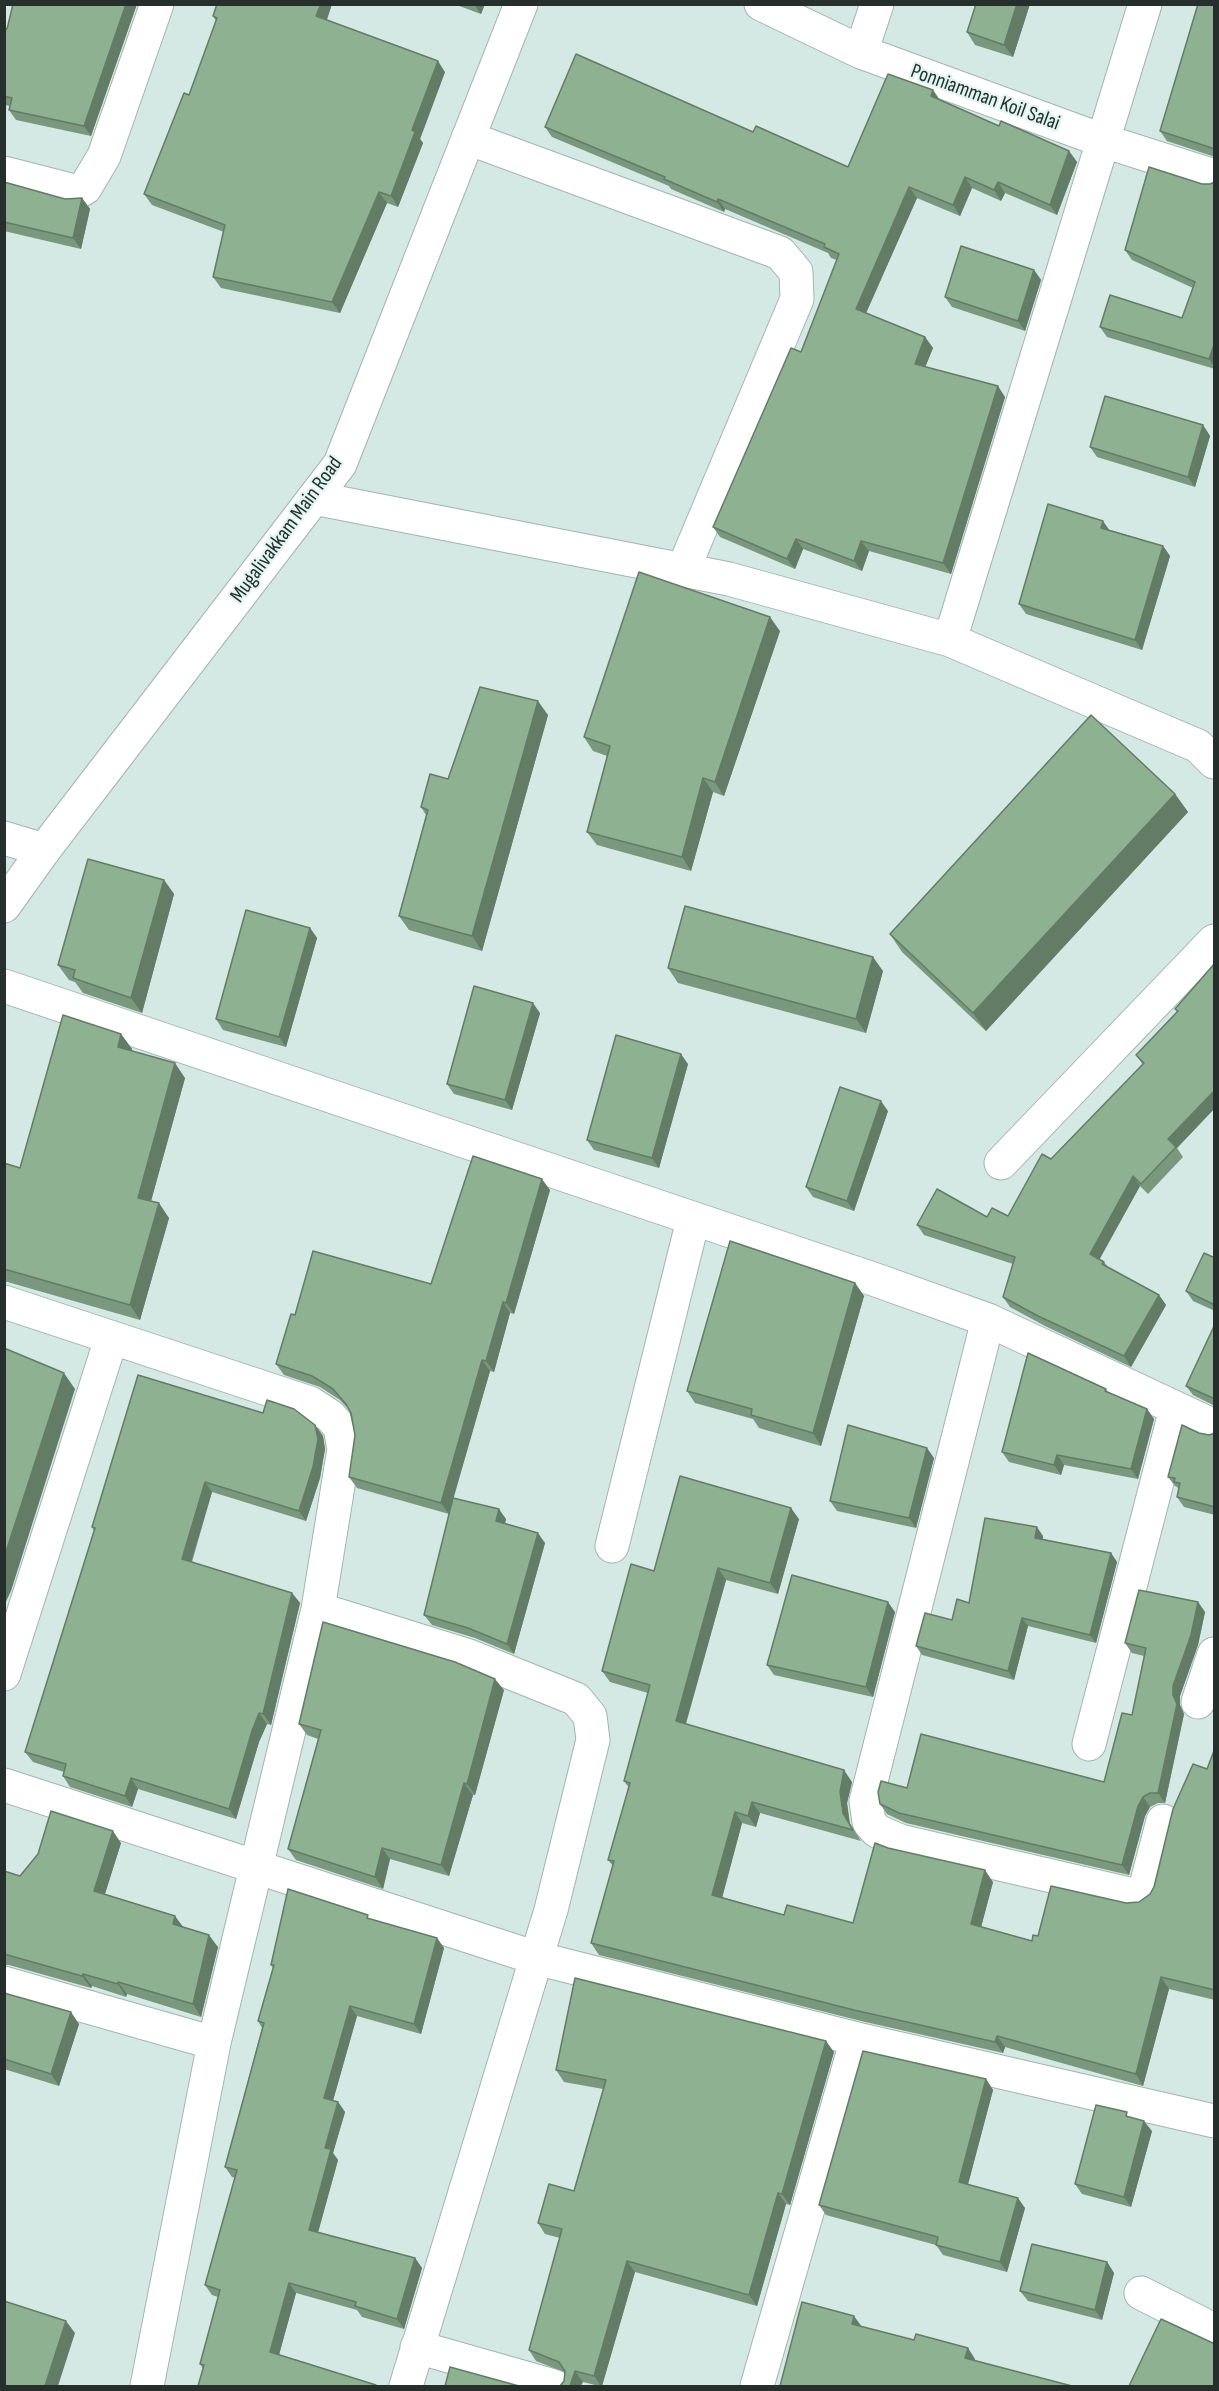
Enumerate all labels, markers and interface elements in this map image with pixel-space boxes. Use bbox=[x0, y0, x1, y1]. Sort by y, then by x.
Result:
street label: Ponniamman Koil Salai bbox=[907, 59, 1063, 137]
street label: Mugalivakkam Main Road bbox=[226, 452, 348, 608]

